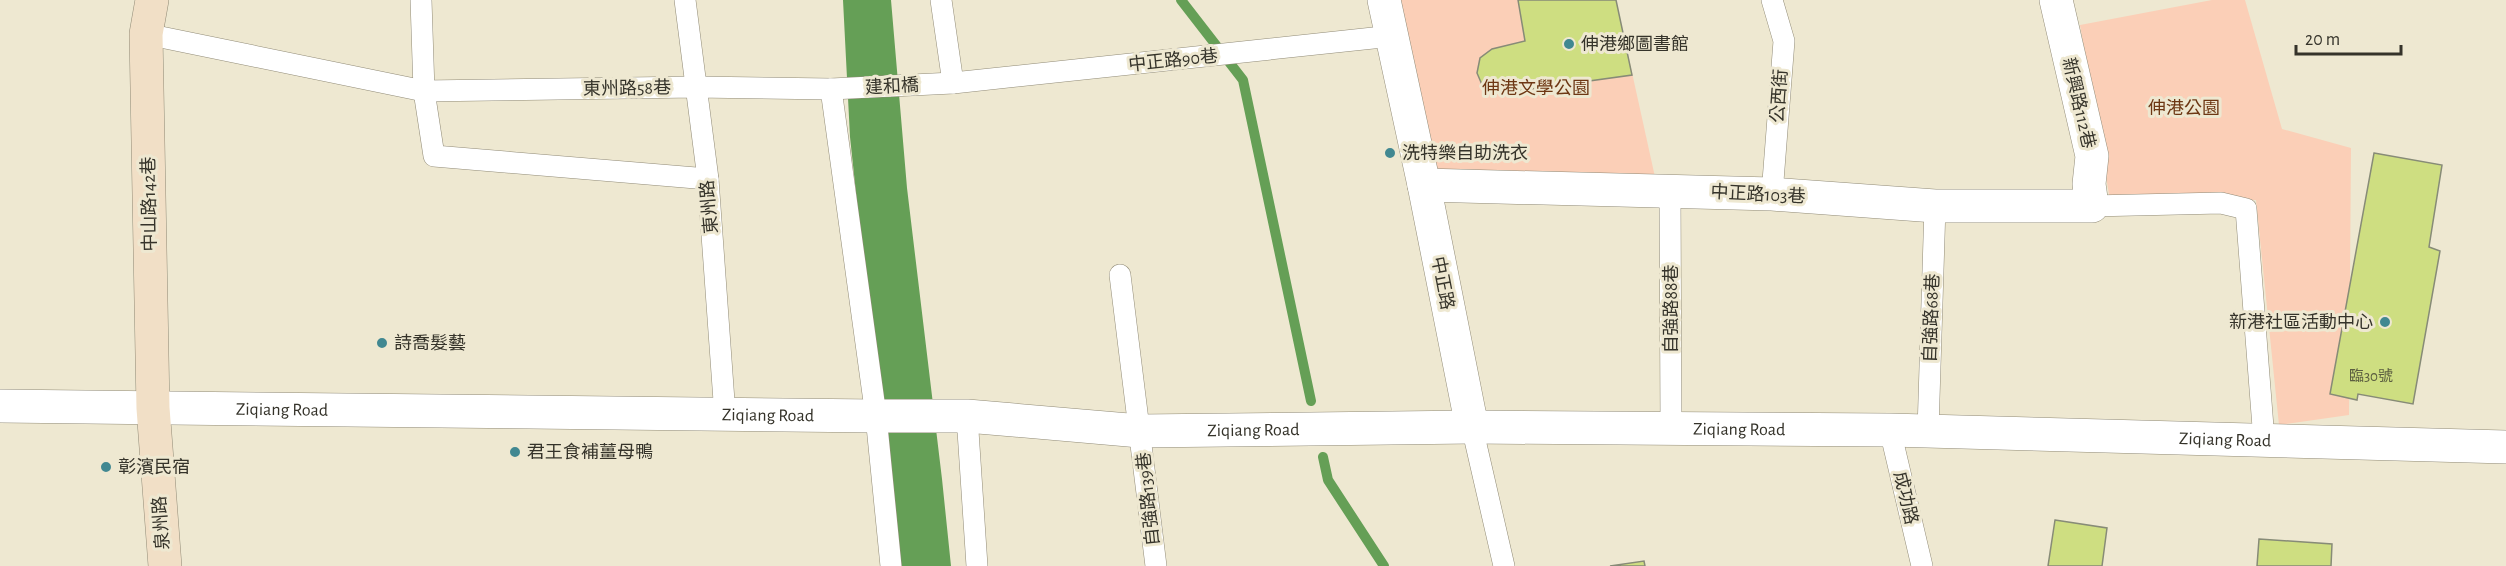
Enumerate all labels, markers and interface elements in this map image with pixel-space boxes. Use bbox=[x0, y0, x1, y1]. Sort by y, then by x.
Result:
scale bar bbox=[2296, 18, 2401, 56]
text: 20 m bbox=[2305, 31, 2340, 49]
place label: 伸港鄉圖書館 bbox=[1581, 34, 1689, 54]
marker: 伸港鄉圖書館 bbox=[1562, 37, 1576, 51]
street label: 中正路90巷 bbox=[1127, 45, 1219, 75]
street label: 新興路112巷 bbox=[2059, 56, 2099, 150]
street label: 公西街 bbox=[1767, 68, 1791, 124]
street label: 建和橋 bbox=[865, 75, 919, 97]
street label: 東州路58巷 bbox=[583, 77, 671, 99]
park label: 伸港文學公園 bbox=[1482, 78, 1590, 98]
park label: 伸港公園 bbox=[2148, 98, 2220, 118]
place label: 洗特樂自助洗衣 bbox=[1402, 143, 1528, 163]
marker: 洗特樂自助洗衣 bbox=[1383, 146, 1397, 160]
street label: 中山路142巷 bbox=[138, 156, 160, 252]
street label: 東州路 bbox=[697, 179, 721, 235]
street label: 中正路103巷 bbox=[1710, 182, 1806, 206]
street label: 中正路 bbox=[1428, 255, 1458, 311]
street label: 自強路88巷 bbox=[1661, 264, 1681, 354]
street label: 自強路68巷 bbox=[1919, 273, 1943, 363]
place label: 新港社區活動中心 bbox=[2229, 312, 2373, 332]
marker: 新港社區活動中心 bbox=[2378, 315, 2392, 329]
place label: 詩喬髮藝 bbox=[394, 333, 466, 353]
marker: 詩喬髮藝 bbox=[375, 336, 389, 350]
house number: 臨30號 bbox=[2349, 368, 2393, 384]
street label: Ziqiang Road bbox=[236, 401, 328, 420]
street label: Ziqiang Road bbox=[722, 406, 814, 425]
street label: Ziqiang Road bbox=[1207, 421, 1300, 440]
street label: Ziqiang Road bbox=[1693, 421, 1786, 439]
street label: Ziqiang Road bbox=[2179, 430, 2272, 451]
place label: 君王食補薑母鴨 bbox=[527, 442, 653, 462]
marker: 君王食補薑母鴨 bbox=[508, 445, 522, 459]
street label: 自強路139巷 bbox=[1133, 451, 1163, 547]
place label: 彰濱民宿 bbox=[118, 457, 190, 477]
marker: 彰濱民宿 bbox=[99, 460, 113, 474]
street label: 成功路 bbox=[1890, 469, 1922, 527]
street label: 泉州路 bbox=[149, 495, 173, 551]

